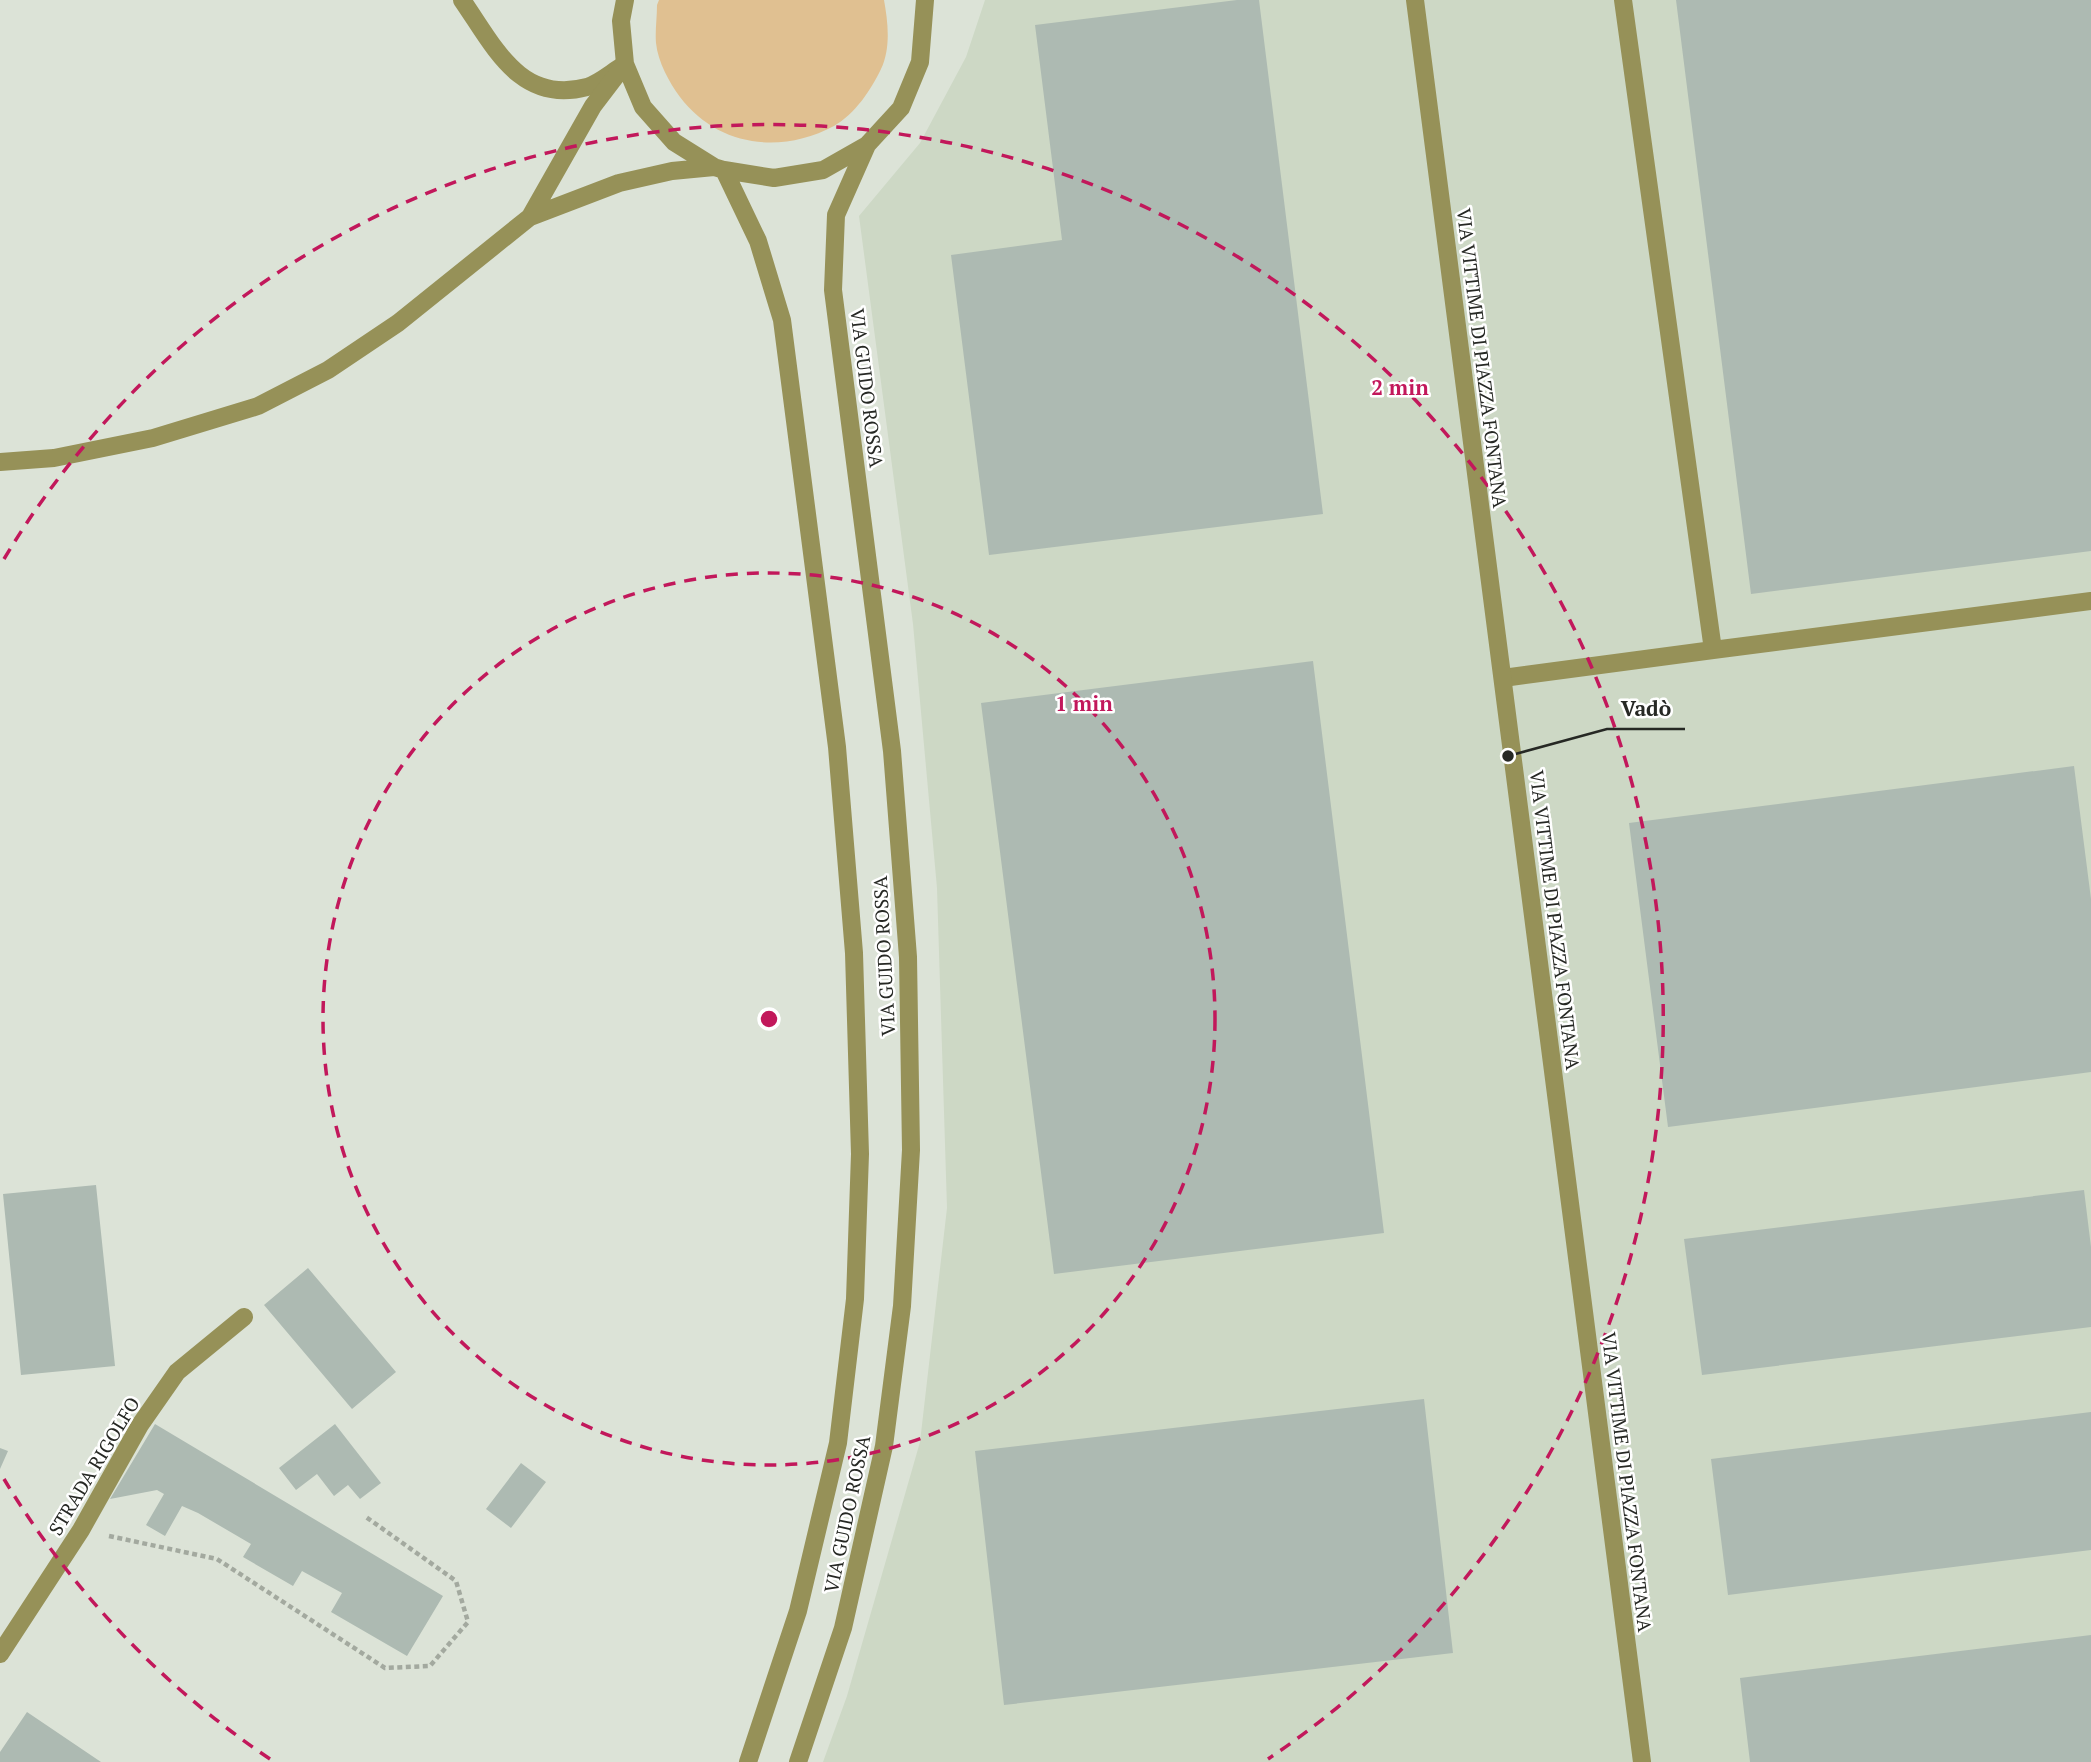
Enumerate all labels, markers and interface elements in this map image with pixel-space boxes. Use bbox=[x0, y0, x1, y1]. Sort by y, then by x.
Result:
street label: VIA VITTIME DI PIAZZA FONTANA bbox=[1452, 207, 1513, 509]
street label: VIA GUIDO ROSSA bbox=[845, 307, 890, 469]
text: 2 min bbox=[1371, 373, 1429, 401]
callout: Vadò bbox=[1607, 687, 1685, 729]
text: 1 min bbox=[1055, 689, 1113, 717]
text: Vadò bbox=[1621, 694, 1671, 722]
street label: VIA VITTIME DI PIAZZA FONTANA bbox=[1525, 769, 1586, 1071]
street label: VIA GUIDO ROSSA bbox=[867, 875, 900, 1037]
centre of rings bbox=[757, 1007, 781, 1031]
street label: VIA VITTIME DI PIAZZA FONTANA bbox=[1597, 1331, 1658, 1633]
street label: STRADA RIGOLFO bbox=[42, 1392, 145, 1540]
street label: VIA GUIDO ROSSA bbox=[818, 1433, 875, 1595]

